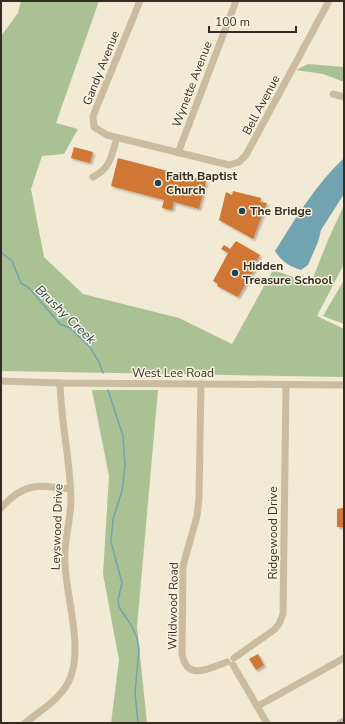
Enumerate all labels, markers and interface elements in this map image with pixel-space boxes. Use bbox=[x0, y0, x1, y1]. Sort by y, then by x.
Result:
scale bar bbox=[209, 8, 296, 34]
text: 100 m bbox=[215, 14, 250, 30]
street label: Gandy Avenue bbox=[79, 28, 123, 108]
street label: Wynette Avenue bbox=[168, 39, 216, 129]
street label: Bell Avenue bbox=[239, 72, 283, 138]
place label: Faith Baptist Church bbox=[166, 168, 237, 198]
marker: Faith Baptist Church bbox=[153, 178, 163, 188]
place label: The Bridge bbox=[250, 203, 312, 219]
marker: The Bridge bbox=[237, 206, 247, 216]
place label: Hidden Treasure School bbox=[243, 258, 332, 288]
marker: Hidden Treasure School bbox=[230, 268, 240, 278]
water label: Brushy Creek bbox=[31, 281, 100, 349]
street label: West Lee Road bbox=[132, 365, 214, 381]
street label: Leyswood Drive bbox=[47, 484, 67, 570]
street label: Ridgewood Drive bbox=[265, 486, 281, 580]
street label: Wildwood Road bbox=[164, 562, 182, 650]

